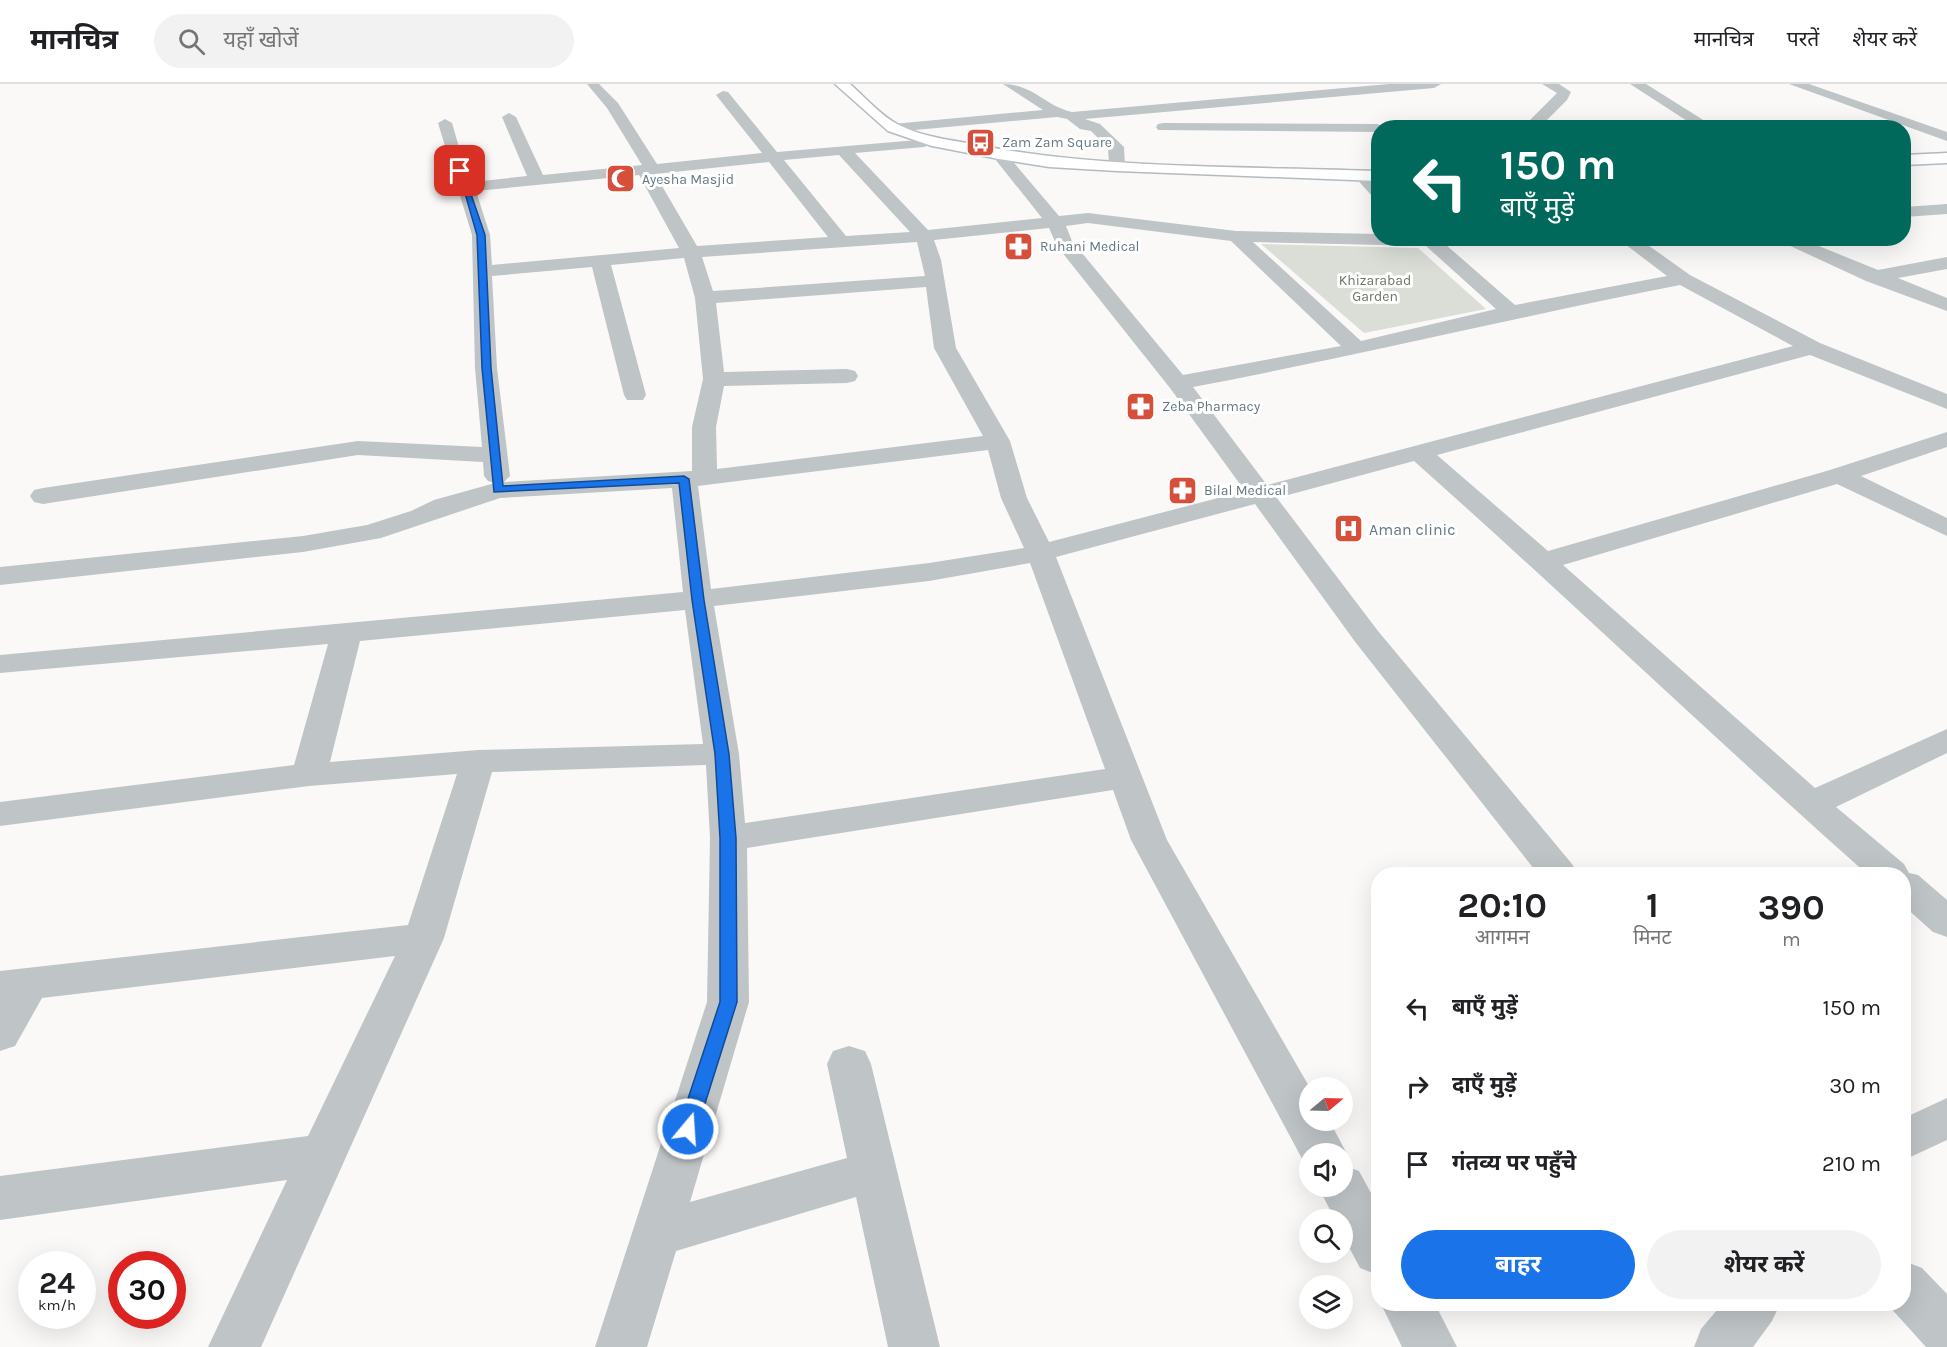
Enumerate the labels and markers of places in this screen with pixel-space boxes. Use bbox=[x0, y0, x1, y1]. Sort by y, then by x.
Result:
bus stop icon: Zam Zam Square bbox=[965, 126, 997, 158]
place label: Zam Zam Square bbox=[1002, 134, 1112, 151]
pin bbox=[434, 145, 485, 196]
mosque icon: Ayesha Masjid bbox=[605, 163, 637, 195]
place label: Ayesha Masjid bbox=[642, 171, 734, 188]
pharmacy icon: Ruhani Medical bbox=[1003, 230, 1035, 262]
place label: Ruhani Medical bbox=[1040, 238, 1140, 255]
pharmacy icon: Zeba Pharmacy bbox=[1125, 390, 1157, 422]
place label: Zeba Pharmacy bbox=[1162, 398, 1261, 415]
pharmacy icon: Bilal Medical bbox=[1167, 474, 1199, 506]
place label: Bilal Medical bbox=[1204, 482, 1286, 499]
hospital icon: Aman clinic bbox=[1332, 513, 1364, 545]
place label: Aman clinic bbox=[1369, 520, 1456, 539]

